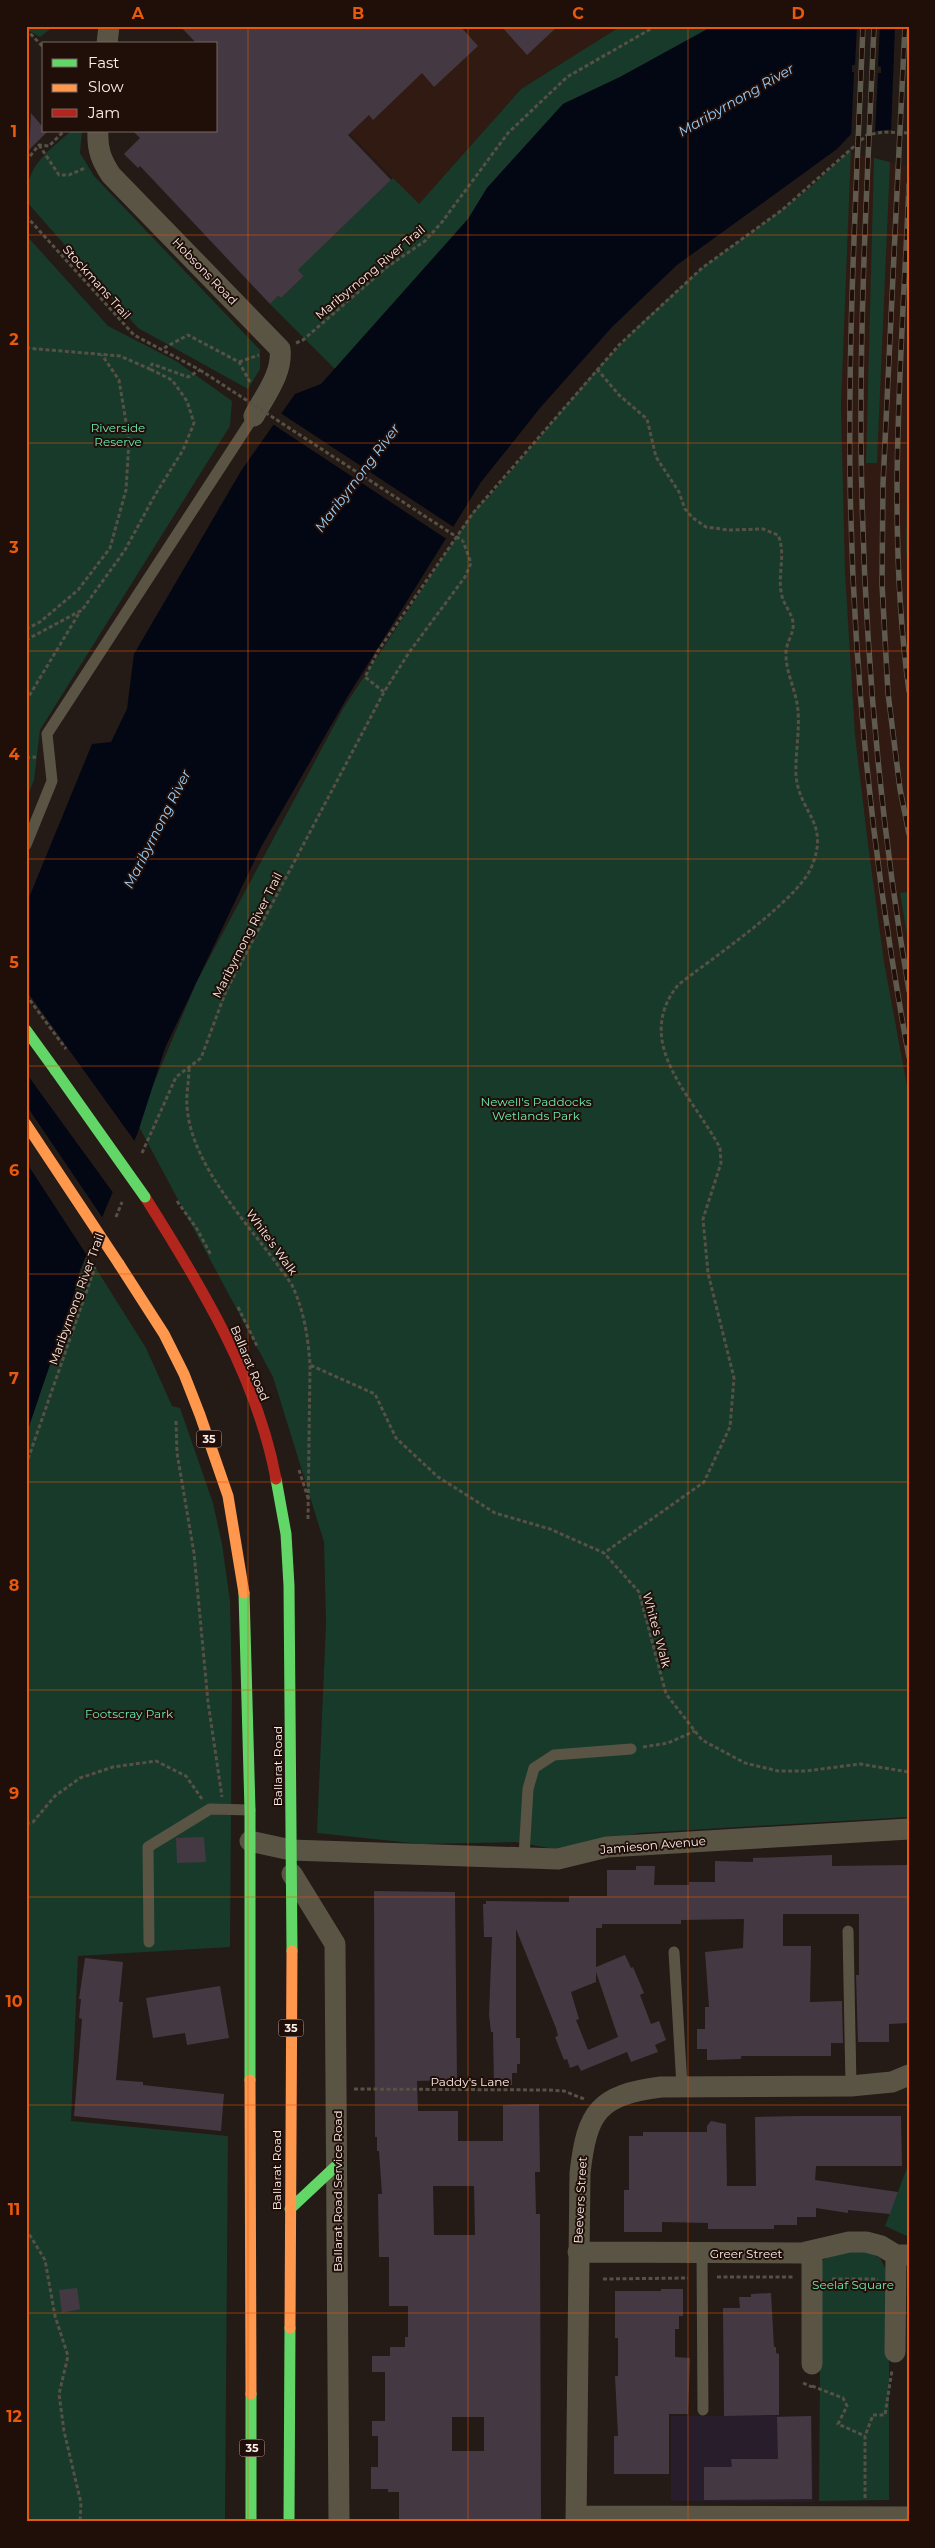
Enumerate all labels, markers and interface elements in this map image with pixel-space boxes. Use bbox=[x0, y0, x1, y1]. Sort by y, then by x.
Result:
text: A bbox=[131, 4, 145, 23]
text: B bbox=[352, 4, 364, 23]
text: C bbox=[572, 4, 584, 23]
text: D bbox=[791, 4, 805, 23]
legend bbox=[42, 42, 218, 132]
text: Fast bbox=[88, 53, 119, 72]
water label: Maribyrnong River bbox=[675, 59, 797, 141]
text: Slow bbox=[88, 77, 124, 96]
text: Jam bbox=[87, 103, 120, 122]
text: 1 bbox=[11, 122, 17, 141]
street label: Maribyrnong River Trail bbox=[312, 222, 428, 322]
street label: Hobsons Road bbox=[169, 234, 241, 308]
street label: Stockmans Trail bbox=[60, 242, 134, 322]
text: 2 bbox=[9, 330, 19, 349]
park label: Riverside Reserve bbox=[91, 420, 145, 449]
water label: Maribyrnong River bbox=[310, 420, 404, 536]
text: 3 bbox=[8, 538, 19, 557]
text: 4 bbox=[8, 745, 20, 764]
water label: Maribyrnong River bbox=[119, 766, 195, 891]
street label: Maribyrnong River Trail bbox=[209, 870, 285, 1000]
text: 5 bbox=[9, 953, 19, 972]
park label: Newell's Paddocks Wetlands Park bbox=[480, 1094, 592, 1123]
text: 6 bbox=[9, 1161, 19, 1180]
street label: White's Walk bbox=[243, 1206, 301, 1278]
street label: Maribyrnong River Trail bbox=[45, 1231, 107, 1367]
street label: Ballarat Road bbox=[227, 1323, 273, 1403]
text: 7 bbox=[9, 1369, 19, 1388]
road number: 35 bbox=[196, 1430, 222, 1448]
text: 8 bbox=[9, 1576, 19, 1595]
street label: White's Walk bbox=[640, 1591, 674, 1670]
park label: Footscray Park bbox=[85, 1706, 174, 1721]
street label: Ballarat Road bbox=[270, 1726, 285, 1806]
text: 9 bbox=[9, 1784, 19, 1803]
street label: Jamieson Avenue bbox=[598, 1833, 707, 1857]
text: 10 bbox=[5, 1992, 23, 2011]
road number: 35 bbox=[278, 2020, 304, 2036]
street label: Paddy's Lane bbox=[430, 2074, 510, 2089]
street label: Ballarat Road Service Road bbox=[330, 2110, 345, 2272]
street label: Ballarat Road bbox=[269, 2130, 284, 2210]
street label: Beevers Street bbox=[570, 2156, 590, 2244]
text: 11 bbox=[8, 2200, 20, 2219]
street label: Greer Street bbox=[710, 2246, 782, 2261]
park label: Seelaf Square bbox=[812, 2277, 894, 2292]
text: 12 bbox=[6, 2407, 22, 2426]
road number: 35 bbox=[240, 2440, 264, 2456]

